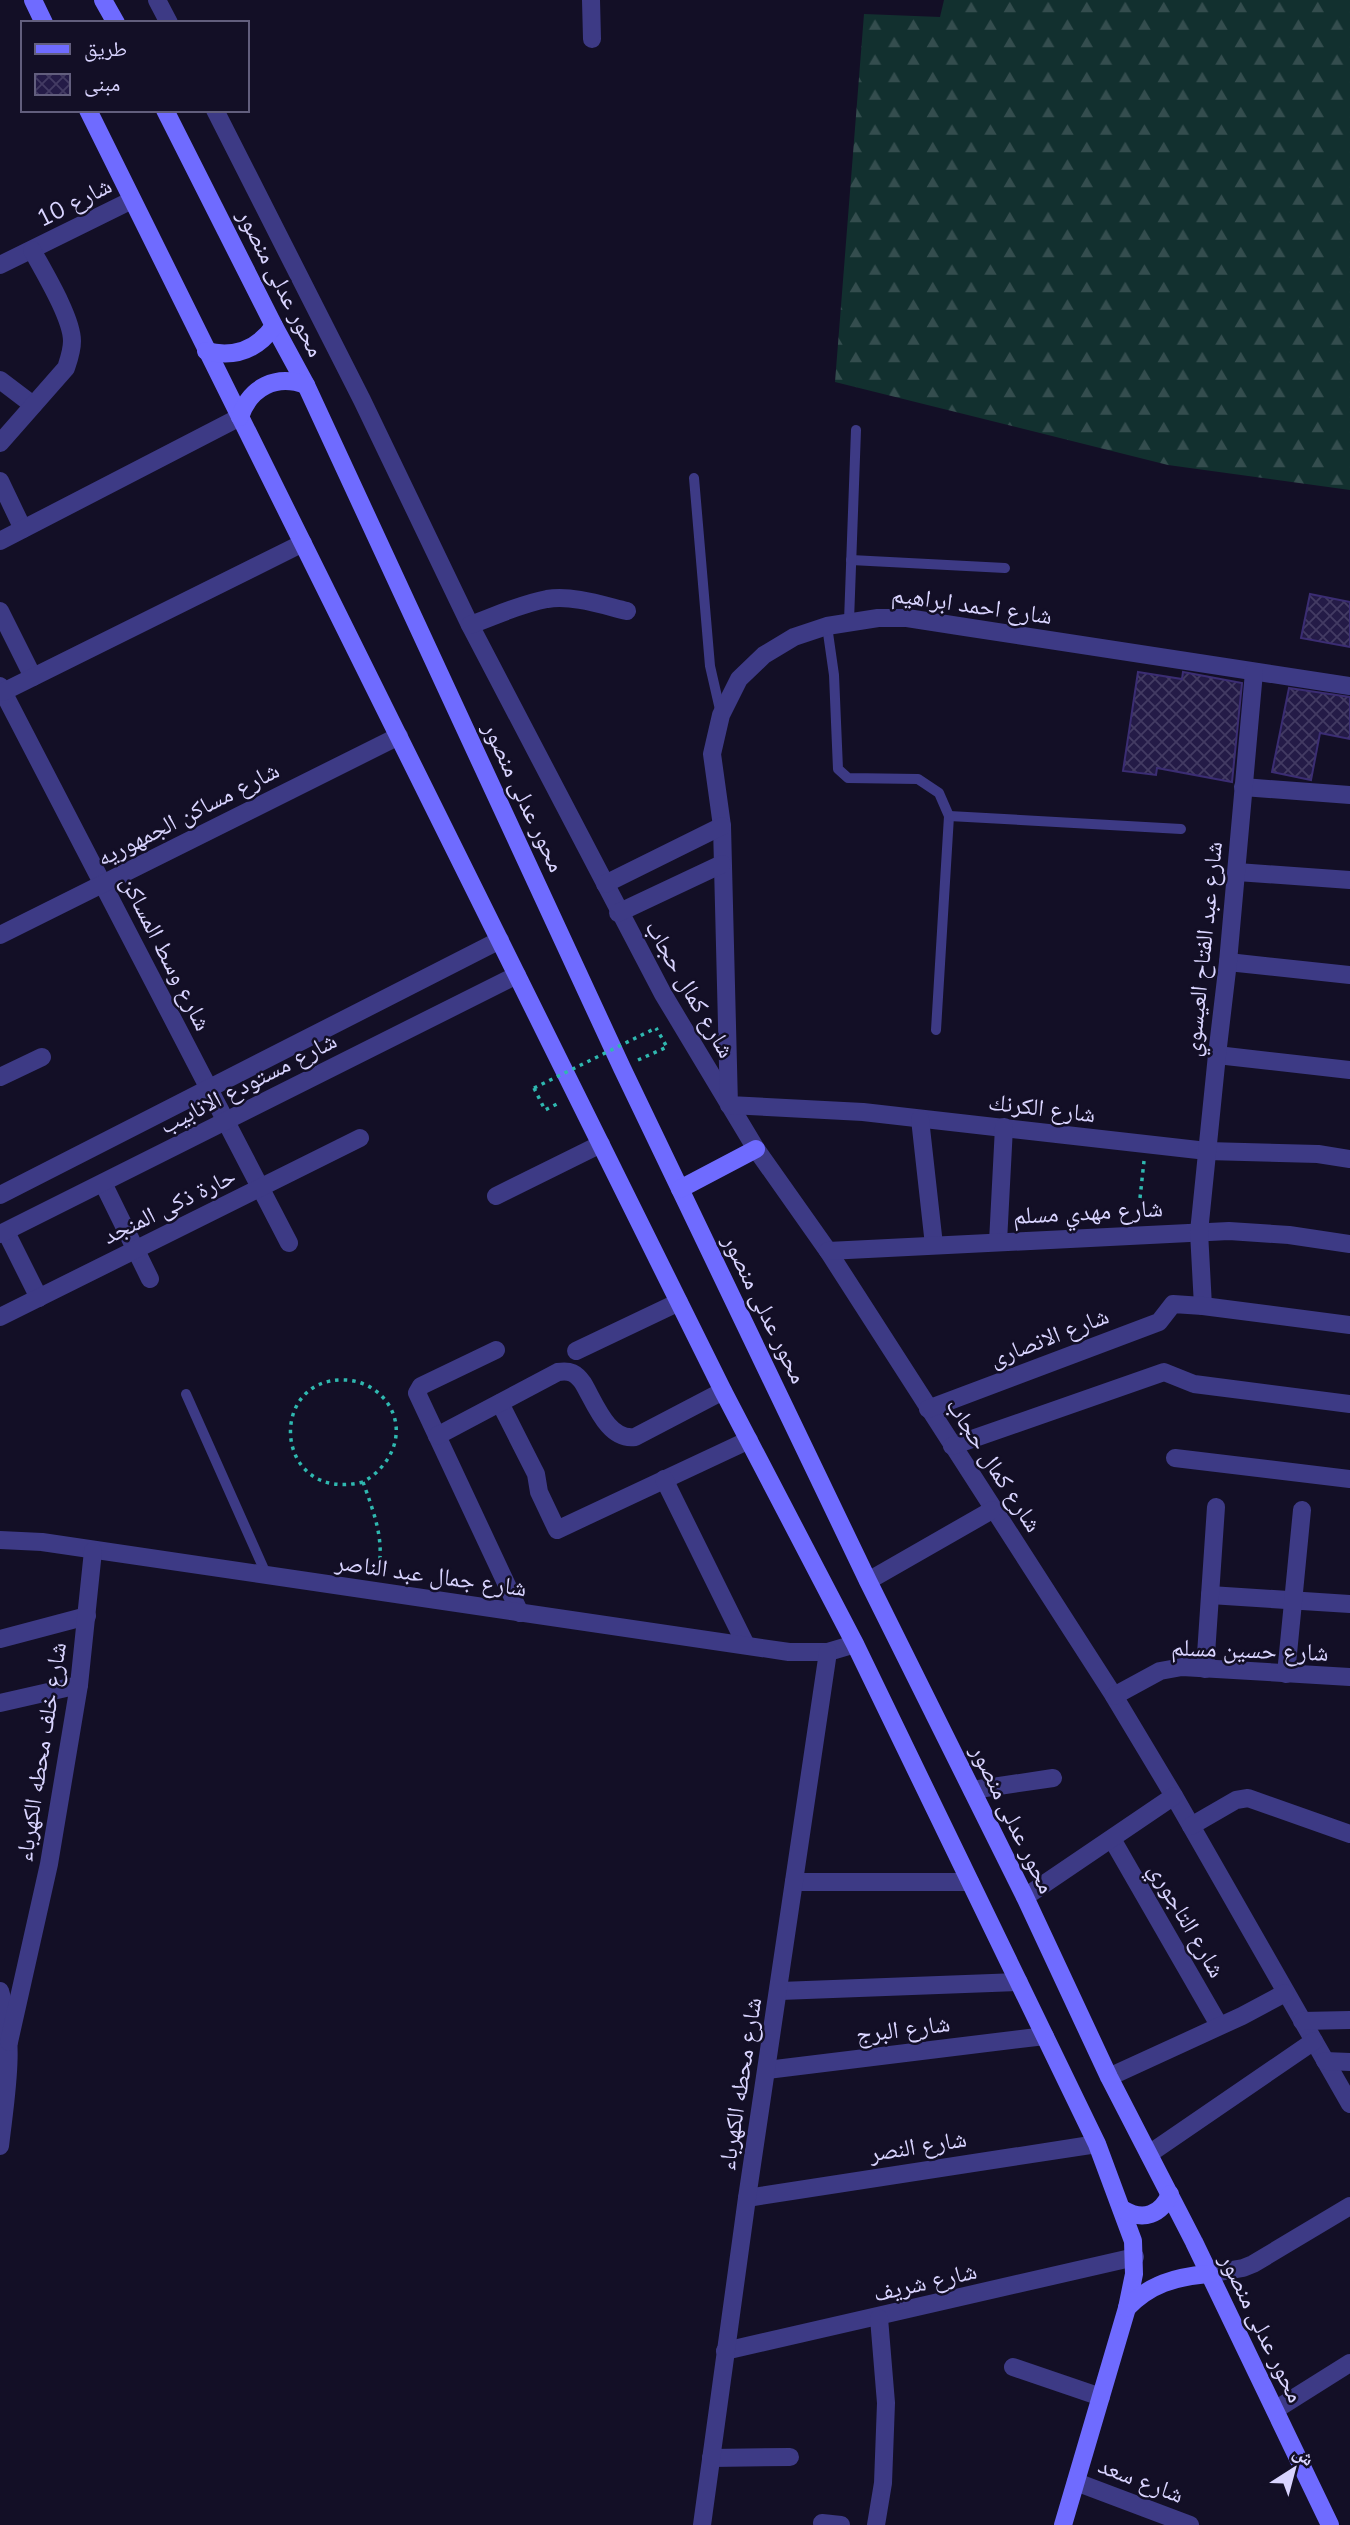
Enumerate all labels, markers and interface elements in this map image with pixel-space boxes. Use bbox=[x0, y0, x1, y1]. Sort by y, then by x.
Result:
legend bbox=[21, 21, 248, 112]
text: طريق bbox=[84, 35, 127, 62]
text: مبنى bbox=[84, 70, 120, 97]
street label: شارع 10 bbox=[31, 169, 117, 234]
street label: محور عدلى منصور bbox=[231, 203, 332, 362]
street label: شارع احمد ابراهيم bbox=[890, 578, 1054, 632]
street label: محور عدلى منصور bbox=[477, 716, 573, 876]
street label: شارع مساكن الجمهوريه bbox=[91, 754, 284, 873]
street label: شارع عبد الفتاح العيسوي bbox=[1176, 840, 1233, 1059]
street label: شارع وسط المساكن bbox=[114, 870, 219, 1036]
street label: شارع كمال حجاب bbox=[638, 914, 742, 1063]
street label: شارع مستودع الانابيب bbox=[154, 1024, 342, 1141]
street label: شارع الكرنك bbox=[987, 1086, 1097, 1129]
street label: حارة ذكى المنجد bbox=[97, 1160, 240, 1250]
street label: شارع مهدي مسلم bbox=[1012, 1192, 1164, 1235]
street label: محور عدلى منصور bbox=[716, 1228, 815, 1388]
street label: شارع الانصارى bbox=[985, 1300, 1113, 1373]
street label: شارع كمال حجاب bbox=[939, 1392, 1049, 1538]
street label: شارع جمال عبد الناصر bbox=[332, 1546, 529, 1603]
street label: شارع حسين مسلم bbox=[1171, 1631, 1329, 1669]
street label: شارع خلف محطه الكهرباء bbox=[8, 1640, 73, 1864]
street label: محور عدلى منصور bbox=[964, 1738, 1063, 1898]
street label: شارع التاجوري bbox=[1138, 1857, 1233, 1985]
street label: شارع محطه الكهرباء bbox=[711, 1995, 768, 2173]
street label: شارع البرج bbox=[854, 2007, 952, 2050]
street label: شارع النصر bbox=[866, 2123, 969, 2169]
street label: محور عدلى منصور bbox=[1213, 2247, 1312, 2407]
street label: شارع شريف bbox=[870, 2255, 980, 2308]
north arrow bbox=[1259, 2434, 1329, 2504]
text: ش bbox=[1289, 2440, 1319, 2471]
street label: شارع سعد bbox=[1094, 2449, 1188, 2510]

